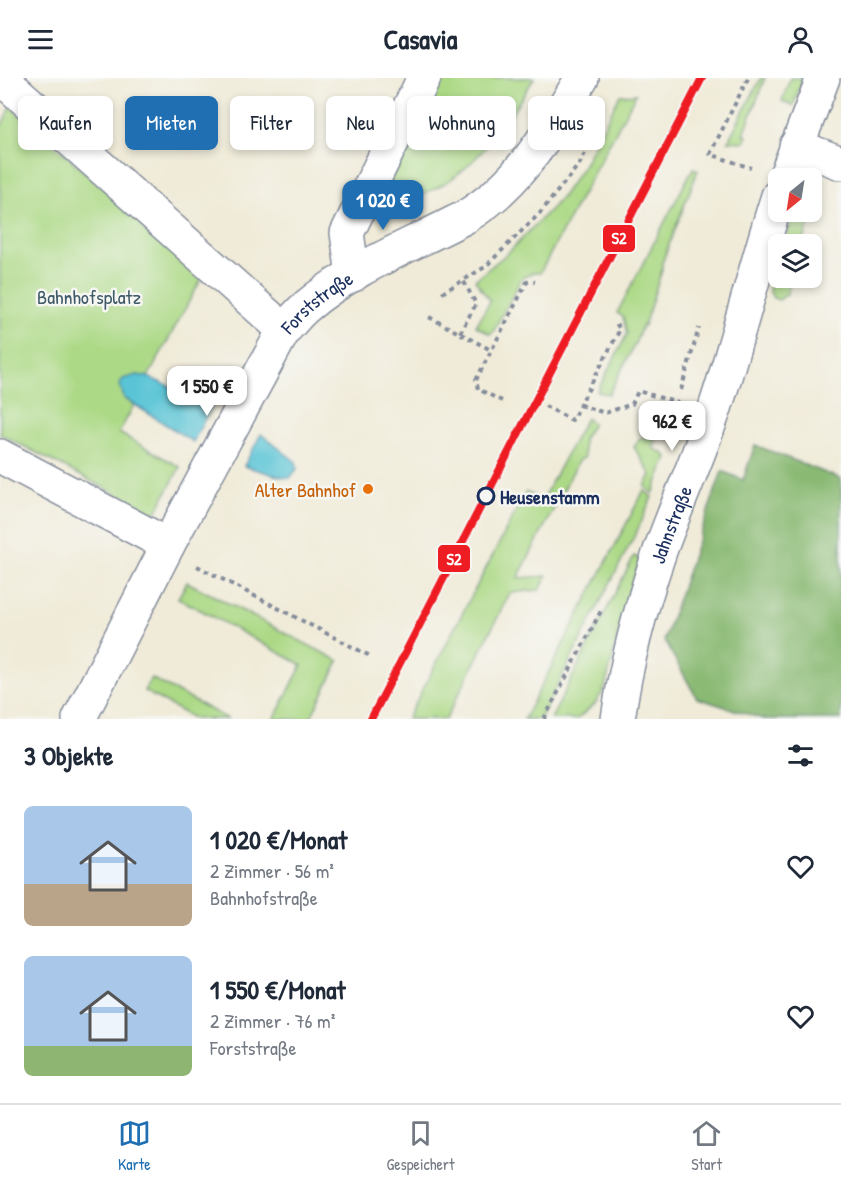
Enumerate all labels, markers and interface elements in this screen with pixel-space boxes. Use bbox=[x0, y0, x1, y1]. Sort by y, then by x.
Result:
text: Casavia bbox=[384, 21, 457, 57]
icon: menu bbox=[24, 23, 57, 56]
icon: person bbox=[784, 23, 817, 56]
chip: Kaufen bbox=[18, 96, 113, 150]
chip: Mieten bbox=[125, 96, 218, 150]
chip: Filter bbox=[230, 96, 314, 150]
chip: Neu bbox=[326, 96, 395, 150]
chip: Wohnung bbox=[407, 96, 516, 150]
chip: Haus bbox=[528, 96, 605, 150]
north arrow bbox=[768, 168, 822, 222]
map controls bbox=[768, 168, 822, 288]
pin: 1 020 € bbox=[328, 180, 438, 231]
text: 1 020 € bbox=[356, 186, 410, 213]
line badge: S2 bbox=[602, 224, 636, 253]
text: S2 bbox=[612, 227, 627, 249]
button: layers bbox=[768, 234, 822, 288]
street label: Forststraße bbox=[274, 264, 358, 340]
park label: Bahnhofsplatz bbox=[37, 283, 141, 310]
pin: 1 550 € bbox=[152, 366, 262, 417]
text: 1 550 € bbox=[181, 372, 233, 399]
pin: 962 € bbox=[630, 401, 714, 452]
text: 962 € bbox=[653, 407, 691, 434]
place label: Alter Bahnhof bbox=[255, 476, 356, 503]
street label: Jahnstraße bbox=[643, 481, 698, 567]
marker: Alter Bahnhof bbox=[361, 482, 375, 496]
place label: Heusenstamm bbox=[500, 483, 600, 510]
marker: Heusenstamm bbox=[477, 487, 495, 505]
line badge: S2 bbox=[437, 544, 471, 573]
text: S2 bbox=[447, 548, 462, 570]
text: 3 Objekte bbox=[24, 738, 113, 773]
icon: filters bbox=[784, 739, 817, 772]
text: 1 020 €/Monat bbox=[210, 822, 347, 857]
icon: home bbox=[72, 830, 144, 902]
icon: heart bbox=[784, 850, 817, 883]
text: 2 Zimmer · 56 m² bbox=[210, 857, 334, 884]
text: Bahnhofstraße bbox=[210, 884, 318, 911]
text: 1 550 €/Monat bbox=[210, 972, 345, 1007]
icon: home bbox=[72, 980, 144, 1052]
icon: heart bbox=[784, 1000, 817, 1033]
text: 2 Zimmer · 76 m² bbox=[210, 1007, 335, 1034]
text: Forststraße bbox=[210, 1034, 297, 1061]
tab: Karte bbox=[118, 1117, 151, 1175]
tab: Gespeichert bbox=[387, 1117, 454, 1175]
tab: Start bbox=[690, 1117, 723, 1175]

